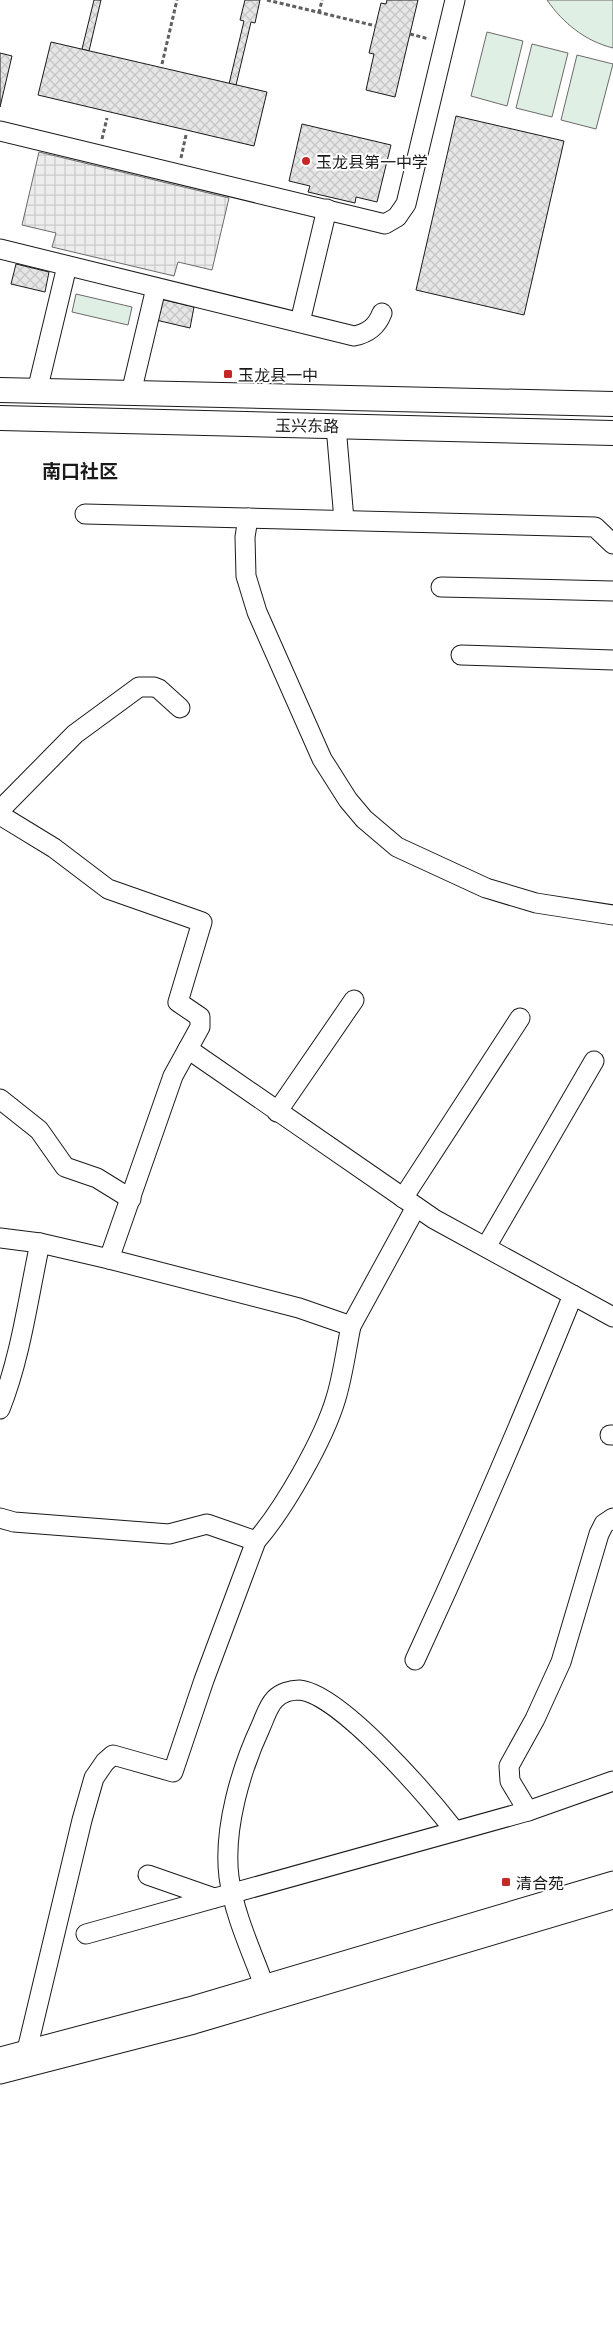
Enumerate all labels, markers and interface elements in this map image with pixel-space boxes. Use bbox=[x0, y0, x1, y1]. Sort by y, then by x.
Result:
place label: 玉龙县第一中学 bbox=[316, 152, 428, 171]
marker: 玉龙县第一中学 bbox=[300, 155, 312, 167]
place label: 玉龙县一中 bbox=[238, 365, 318, 384]
marker: 玉龙县一中 bbox=[222, 368, 234, 380]
street label: 玉兴东路 bbox=[275, 415, 339, 435]
district label: 南口社区 bbox=[42, 459, 118, 482]
place label: 清合苑 bbox=[516, 1873, 564, 1892]
marker: 清合苑 bbox=[500, 1876, 512, 1888]

